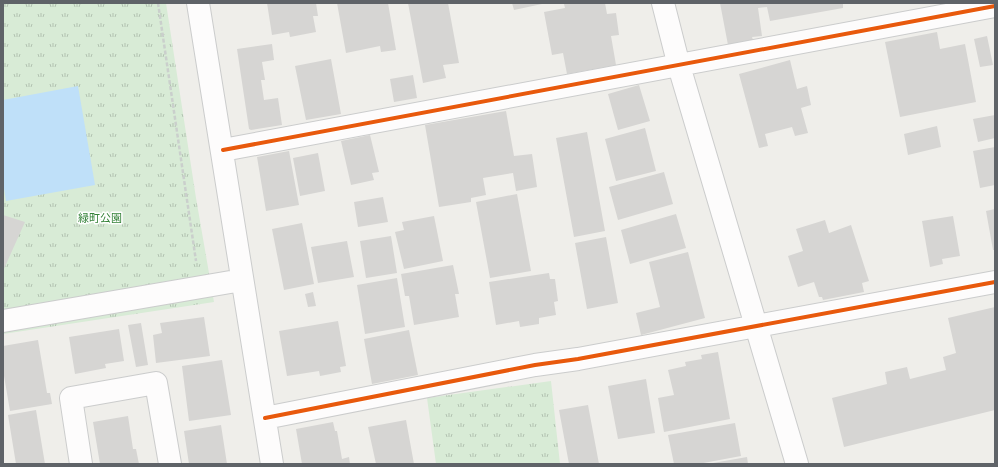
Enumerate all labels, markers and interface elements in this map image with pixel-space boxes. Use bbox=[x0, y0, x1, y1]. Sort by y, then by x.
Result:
park label: 緑町公園 bbox=[78, 212, 122, 225]

